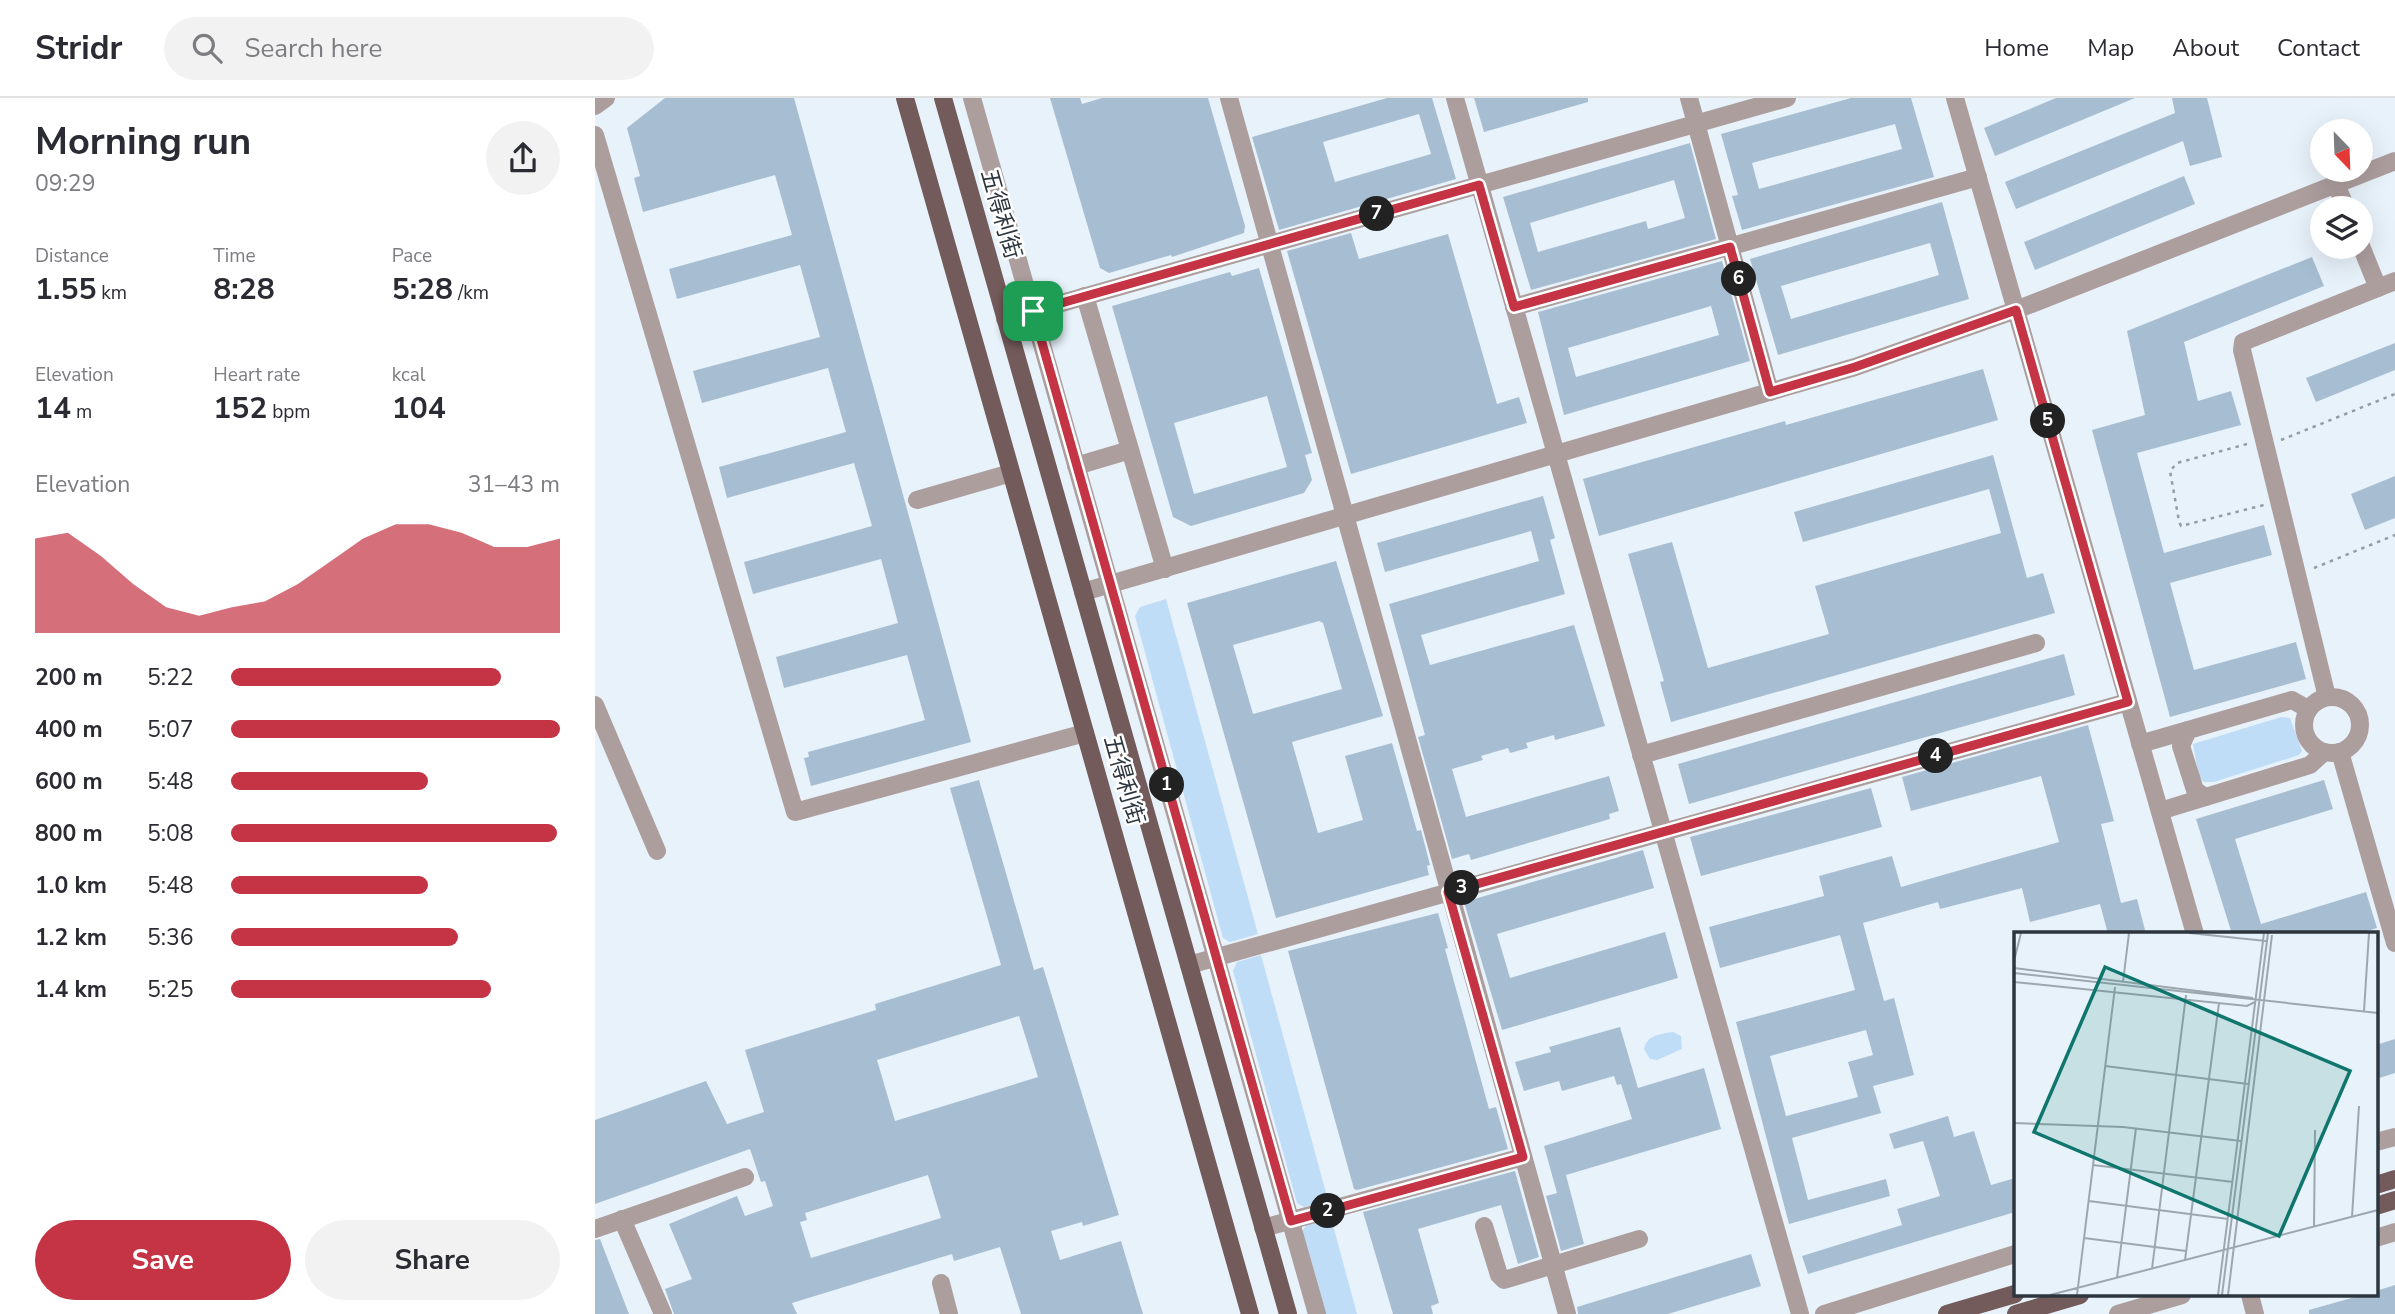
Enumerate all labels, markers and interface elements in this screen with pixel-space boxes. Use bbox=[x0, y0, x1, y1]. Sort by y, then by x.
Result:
search box bbox=[164, 17, 654, 80]
text: Stridr bbox=[35, 26, 122, 71]
icon: search bbox=[188, 29, 226, 67]
text: Search here bbox=[244, 31, 382, 66]
text: Home bbox=[1984, 32, 2049, 64]
text: Map bbox=[2087, 32, 2134, 64]
text: About bbox=[2172, 32, 2239, 64]
text: Contact bbox=[2277, 32, 2360, 64]
text: Morning run bbox=[35, 116, 251, 167]
north arrow bbox=[2310, 119, 2373, 182]
map controls bbox=[2310, 119, 2373, 259]
button: share bbox=[486, 121, 560, 195]
street label: 五得利街 bbox=[973, 166, 1029, 262]
text: 09:29 bbox=[35, 168, 95, 199]
button: layers bbox=[2310, 196, 2373, 259]
pin: 7 bbox=[1359, 197, 1395, 232]
text: 7 bbox=[1371, 200, 1382, 226]
text: Distance bbox=[35, 243, 109, 269]
text: Time bbox=[213, 243, 256, 269]
text: Pace bbox=[392, 243, 432, 269]
pin: 6 bbox=[1721, 262, 1757, 296]
text: 6 bbox=[1733, 265, 1744, 291]
text: 1.55 bbox=[35, 269, 96, 310]
text: 8:28 bbox=[213, 269, 275, 310]
text: 5:28 bbox=[392, 269, 453, 310]
text: km bbox=[96, 280, 127, 306]
text: /km bbox=[453, 280, 489, 306]
pin bbox=[1003, 281, 1063, 341]
icon: arrive bbox=[1014, 292, 1052, 330]
text: Elevation bbox=[35, 362, 114, 388]
text: Heart rate bbox=[213, 362, 300, 388]
text: kcal bbox=[392, 362, 425, 388]
text: 14 bbox=[35, 388, 71, 429]
text: 152 bbox=[213, 388, 267, 429]
text: 104 bbox=[392, 388, 446, 429]
text: m bbox=[71, 399, 92, 425]
text: bpm bbox=[267, 399, 311, 425]
pin: 5 bbox=[2031, 404, 2065, 438]
text: 5 bbox=[2042, 407, 2053, 433]
text: Elevation bbox=[35, 469, 130, 500]
text: 31–43 m bbox=[468, 469, 560, 500]
text: 200 m bbox=[35, 662, 103, 693]
text: 5:22 bbox=[147, 662, 194, 693]
text: 400 m bbox=[35, 714, 103, 745]
text: 5:07 bbox=[147, 714, 194, 745]
street label: 五得利街 bbox=[1096, 732, 1152, 828]
pin: 4 bbox=[1919, 738, 1953, 774]
text: 4 bbox=[1930, 742, 1941, 768]
text: 600 m bbox=[35, 766, 103, 797]
text: 5:48 bbox=[147, 766, 194, 797]
pin: 1 bbox=[1149, 768, 1185, 802]
text: 1 bbox=[1161, 771, 1172, 797]
text: 800 m bbox=[35, 818, 103, 849]
text: 5:08 bbox=[147, 818, 194, 849]
text: 1.0 km bbox=[35, 870, 107, 901]
text: 5:48 bbox=[147, 870, 194, 901]
pin: 3 bbox=[1445, 870, 1479, 906]
text: 3 bbox=[1456, 874, 1467, 900]
text: 1.2 km bbox=[35, 922, 107, 953]
text: 5:36 bbox=[147, 922, 194, 953]
inset map bbox=[2014, 932, 2378, 1296]
text: 1.4 km bbox=[35, 974, 107, 1005]
text: 5:25 bbox=[147, 974, 194, 1005]
pin: 2 bbox=[1311, 1194, 1345, 1228]
text: 2 bbox=[1322, 1197, 1333, 1223]
button: Save bbox=[35, 1220, 291, 1300]
button: Share bbox=[305, 1220, 560, 1300]

